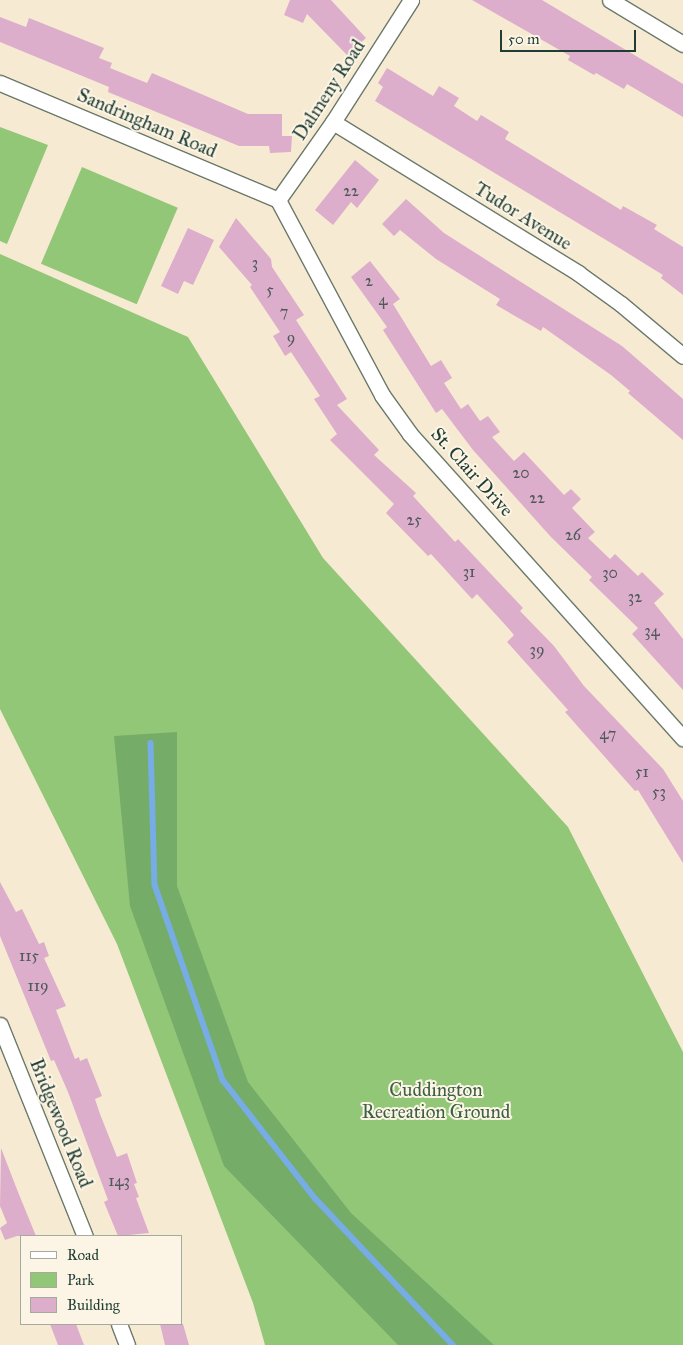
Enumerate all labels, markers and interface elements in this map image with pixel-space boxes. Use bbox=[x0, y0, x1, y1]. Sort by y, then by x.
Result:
scale bar bbox=[503, 20, 639, 52]
text: 50 m bbox=[508, 30, 540, 48]
street label: Dalmeny Road bbox=[288, 35, 370, 145]
street label: Sandringham Road bbox=[74, 83, 220, 163]
street label: Tudor Avenue bbox=[470, 177, 576, 255]
house number: 22 bbox=[343, 181, 359, 201]
house number: 3 bbox=[252, 253, 258, 273]
house number: 2 bbox=[365, 271, 373, 291]
house number: 5 bbox=[266, 280, 274, 300]
house number: 4 bbox=[379, 290, 387, 310]
house number: 7 bbox=[280, 302, 288, 322]
house number: 9 bbox=[287, 328, 295, 348]
street label: St. Clair Drive bbox=[426, 423, 518, 521]
house number: 20 bbox=[512, 463, 530, 483]
house number: 22 bbox=[529, 488, 545, 508]
house number: 25 bbox=[406, 510, 422, 530]
house number: 26 bbox=[565, 525, 581, 545]
house number: 31 bbox=[463, 562, 475, 582]
house number: 30 bbox=[602, 563, 618, 583]
house number: 32 bbox=[628, 587, 642, 607]
house number: 34 bbox=[644, 621, 660, 641]
house number: 39 bbox=[530, 640, 544, 660]
house number: 47 bbox=[600, 724, 616, 744]
house number: 51 bbox=[635, 762, 649, 782]
house number: 53 bbox=[652, 782, 666, 802]
house number: 115 bbox=[19, 946, 39, 966]
house number: 119 bbox=[27, 976, 49, 996]
street label: Bridgewood Road bbox=[25, 1055, 97, 1191]
park label: Cuddington Recreation Ground bbox=[362, 1079, 510, 1123]
house number: 143 bbox=[108, 1171, 130, 1191]
legend bbox=[20, 1235, 182, 1325]
text: Road bbox=[67, 1246, 99, 1264]
text: Park bbox=[67, 1271, 94, 1289]
text: Building bbox=[67, 1296, 120, 1314]

